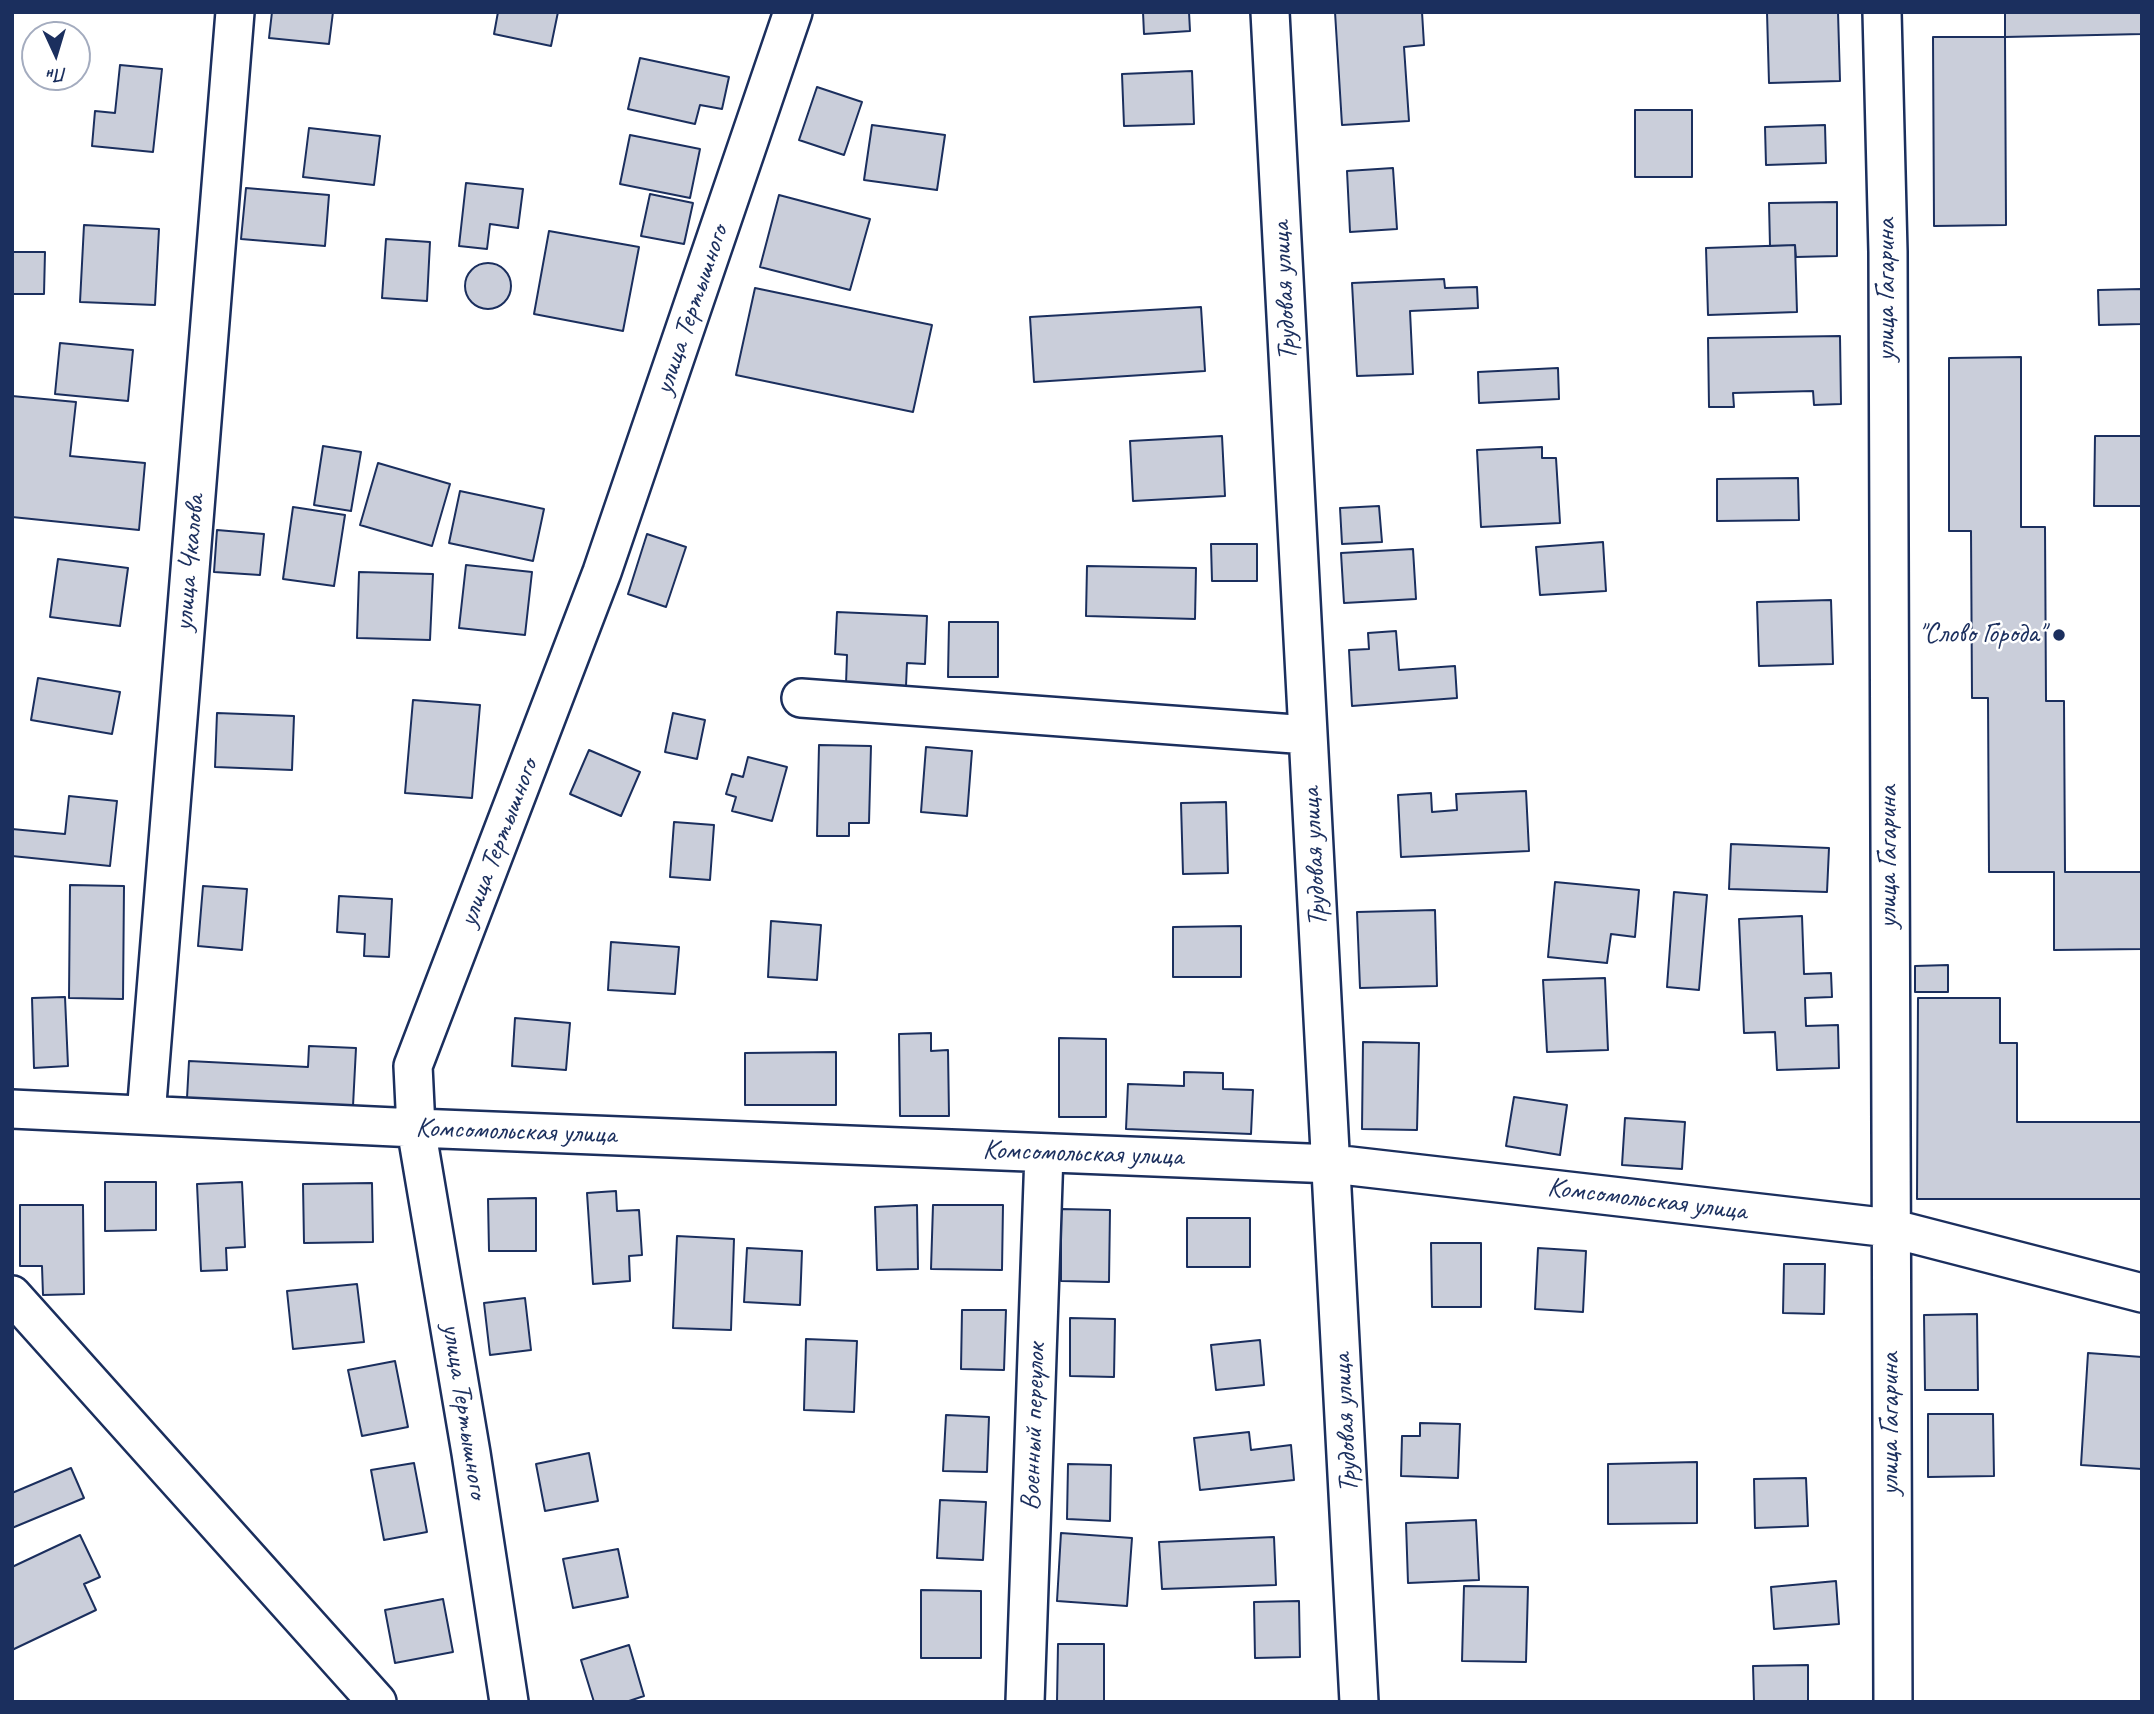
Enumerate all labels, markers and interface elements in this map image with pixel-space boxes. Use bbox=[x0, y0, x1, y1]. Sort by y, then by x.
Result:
north arrow bbox=[21, 21, 91, 91]
text: Пн bbox=[47, 62, 68, 88]
street label: улица Гагарина bbox=[1870, 219, 1904, 361]
street label: улица Тертышного bbox=[647, 221, 737, 399]
street label: Трудовая улица bbox=[1265, 221, 1305, 361]
street label: улица Чкалова bbox=[167, 494, 213, 632]
place label: "Слово Города" bbox=[1918, 618, 2045, 652]
marker: "Слово Города" bbox=[2051, 627, 2067, 643]
street label: улица Тертышного bbox=[452, 754, 546, 932]
street label: улица Гагарина bbox=[1872, 786, 1906, 928]
street label: Трудовая улица bbox=[1295, 787, 1335, 927]
street label: Комсомольская улица bbox=[415, 1112, 617, 1152]
street label: Комсомольская улица bbox=[982, 1134, 1184, 1174]
street label: Комсомольская улица bbox=[1546, 1171, 1748, 1229]
street label: улица Тертышного bbox=[434, 1321, 494, 1501]
street label: Военный переулок bbox=[1014, 1343, 1054, 1511]
street label: Трудовая улица bbox=[1326, 1353, 1366, 1493]
street label: улица Гагарина bbox=[1874, 1353, 1908, 1495]

